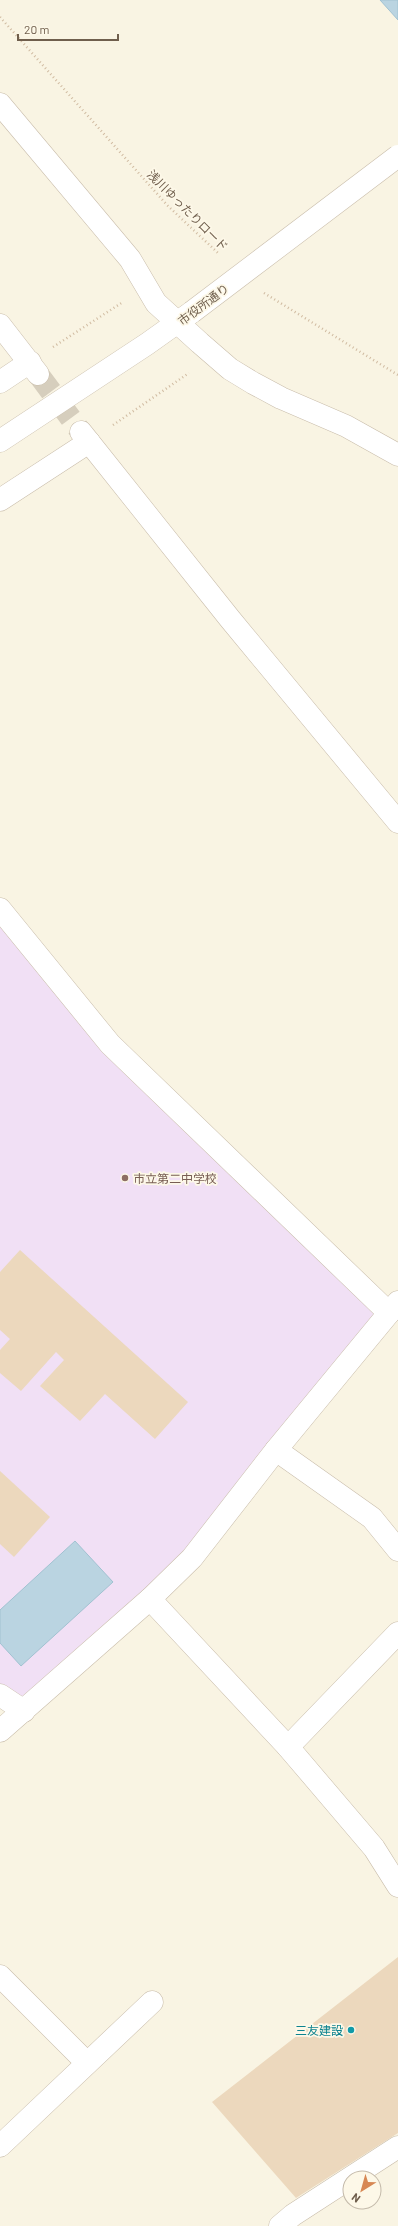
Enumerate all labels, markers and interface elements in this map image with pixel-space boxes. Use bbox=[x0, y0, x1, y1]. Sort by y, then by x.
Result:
scale bar bbox=[18, 16, 118, 42]
text: 20 m bbox=[24, 22, 50, 36]
street label: 浅川ゆったりロード bbox=[145, 167, 231, 253]
street label: 市役所通り bbox=[175, 280, 231, 328]
place label: 市立第二中学校 bbox=[133, 1171, 217, 1185]
marker: 市立第二中学校 bbox=[120, 1173, 130, 1183]
place label: 三友建設 bbox=[295, 2023, 343, 2037]
marker: 三友建設 bbox=[346, 2025, 356, 2035]
north arrow bbox=[342, 2170, 382, 2210]
text: N bbox=[349, 2191, 363, 2206]

